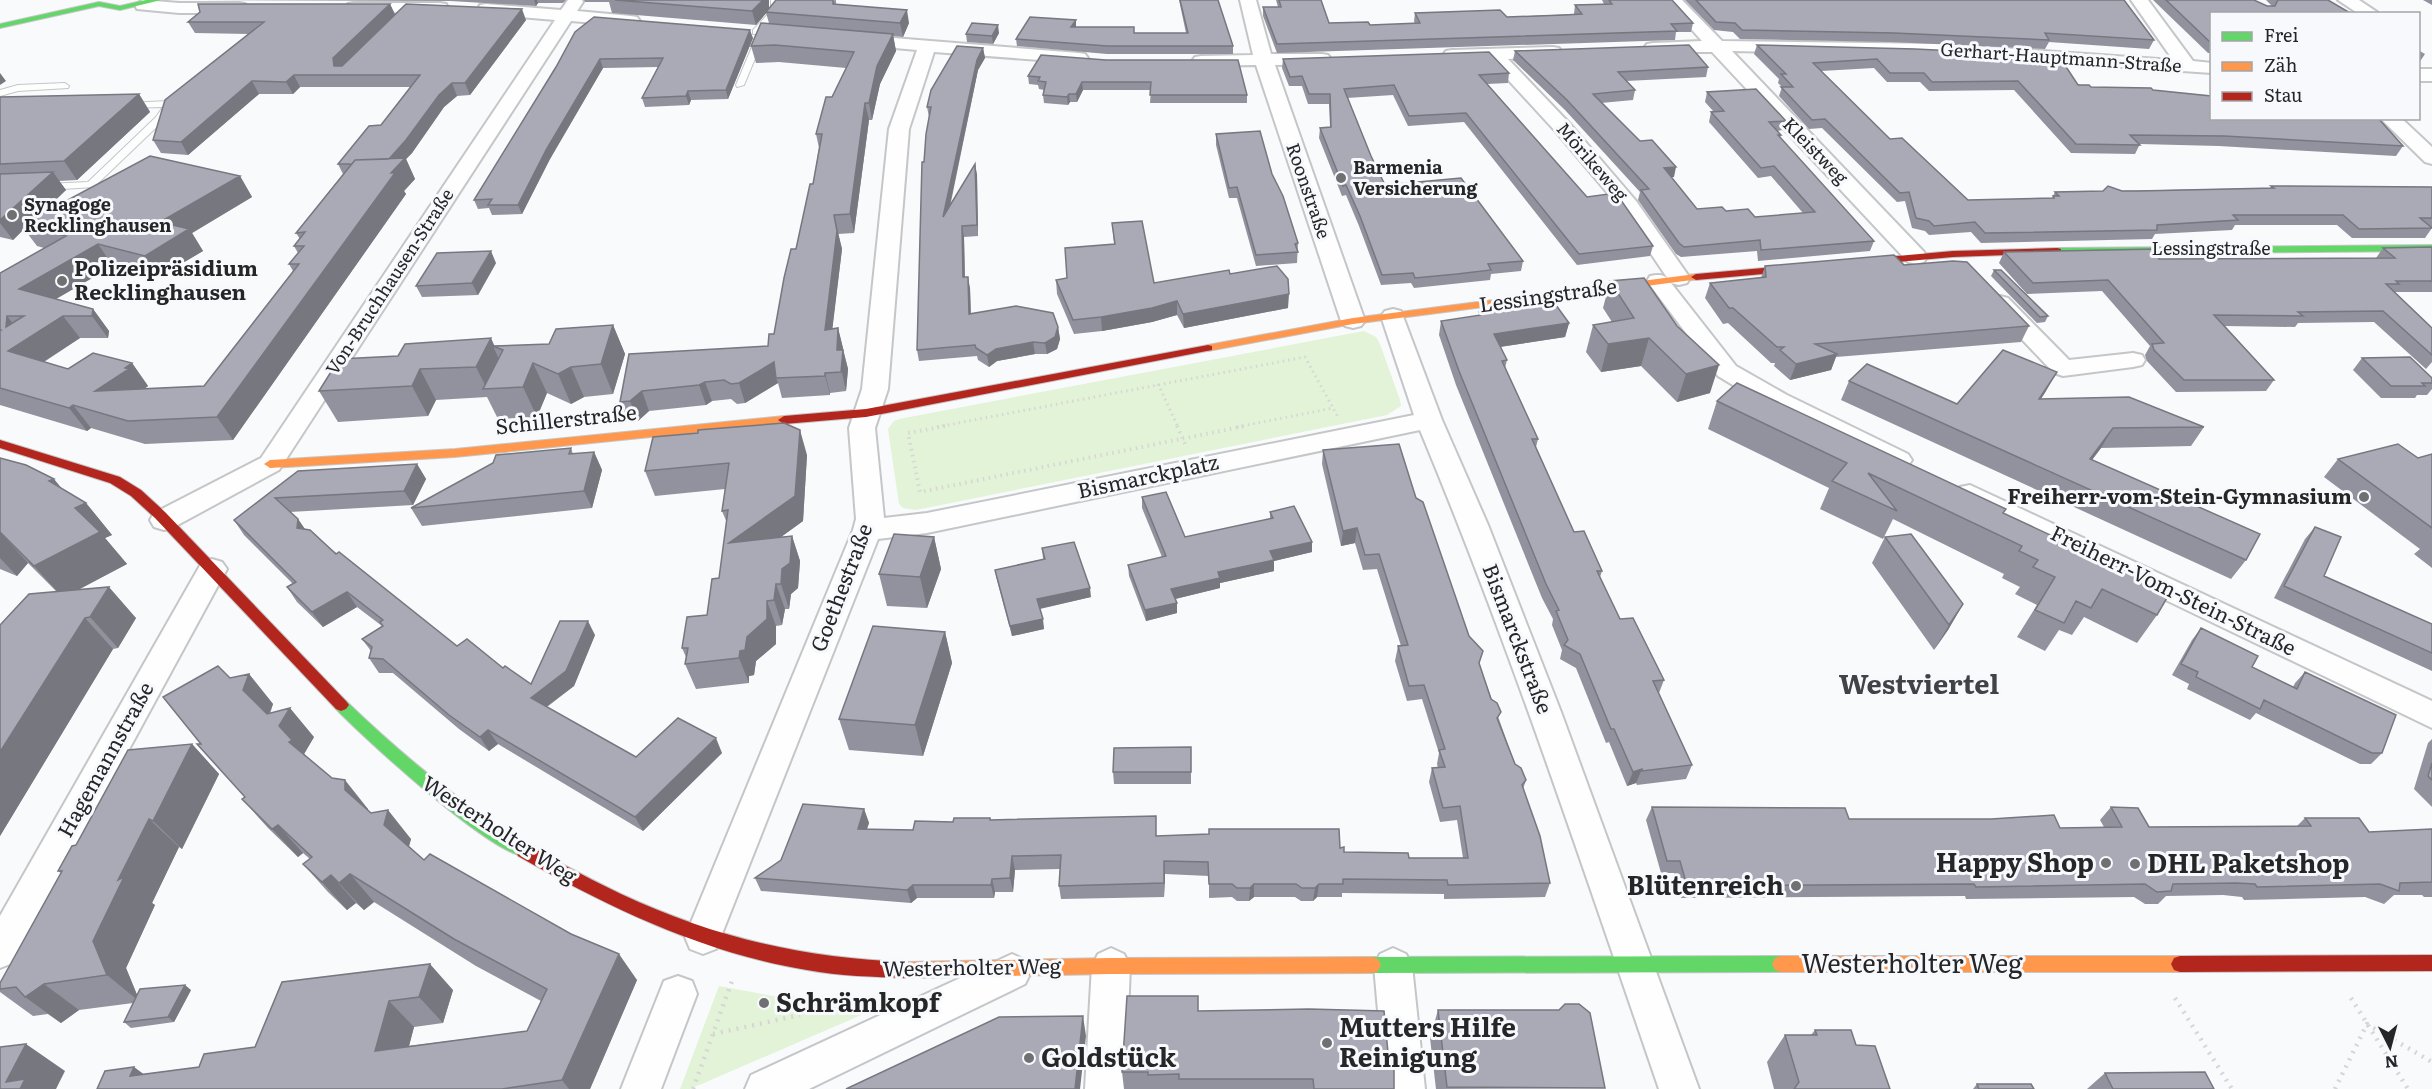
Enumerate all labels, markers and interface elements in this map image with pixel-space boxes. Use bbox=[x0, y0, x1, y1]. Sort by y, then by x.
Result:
legend bbox=[2210, 12, 2420, 120]
text: Frei bbox=[2264, 21, 2298, 48]
street label: Gerhart-Hauptmann-Straße bbox=[1940, 35, 2183, 78]
text: Zäh bbox=[2264, 51, 2298, 78]
text: Stau bbox=[2264, 81, 2302, 108]
street label: Kleistweg bbox=[1777, 110, 1856, 190]
street label: Mörikeweg bbox=[1551, 116, 1636, 207]
street label: Roonstraße bbox=[1280, 139, 1338, 242]
place label: Barmenia Versicherung bbox=[1353, 153, 1479, 201]
marker: Barmenia Versicherung bbox=[1334, 171, 1348, 185]
street label: Von-Bruchhausen-Straße bbox=[318, 183, 459, 380]
place label: Synagoge Recklinghausen bbox=[24, 190, 172, 238]
marker: Synagoge Recklinghausen bbox=[5, 208, 19, 222]
street label: Lessingstraße bbox=[2151, 234, 2271, 261]
place label: Polizeipräsidium Recklinghausen bbox=[74, 251, 258, 306]
street label: Lessingstraße bbox=[1477, 268, 1619, 319]
marker: Polizeipräsidium Recklinghausen bbox=[55, 274, 69, 288]
street label: Schillerstraße bbox=[494, 395, 638, 440]
street label: Bismarckplatz bbox=[1074, 444, 1221, 505]
place label: Freiherr-vom-Stein-Gymnasium bbox=[2007, 479, 2352, 510]
marker: Freiherr-vom-Stein-Gymnasium bbox=[2357, 490, 2371, 504]
street label: Freiherr-Vom-Stein-Straße bbox=[2046, 516, 2302, 662]
street label: Goethestraße bbox=[801, 518, 878, 656]
street label: Bismarckstraße bbox=[1476, 559, 1562, 718]
district label: Westviertel bbox=[1839, 662, 1999, 702]
street label: Hagemannstraße bbox=[48, 675, 159, 842]
street label: Westerholter Weg bbox=[417, 766, 584, 890]
place label: Happy Shop bbox=[1936, 841, 2094, 880]
place label: DHL Paketshop bbox=[2147, 842, 2349, 881]
marker: Happy Shop bbox=[2099, 856, 2113, 870]
marker: DHL Paketshop bbox=[2128, 857, 2142, 871]
place label: Blütenreich bbox=[1627, 864, 1784, 903]
marker: Blütenreich bbox=[1789, 879, 1803, 893]
street label: Westerholter Weg bbox=[1801, 942, 2023, 981]
street label: Westerholter Weg bbox=[882, 948, 1062, 983]
place label: Schrämkopf bbox=[776, 981, 943, 1020]
marker: Schrämkopf bbox=[757, 996, 771, 1010]
place label: Mutters Hilfe Reinigung bbox=[1339, 1006, 1516, 1075]
north arrow bbox=[2360, 1017, 2420, 1077]
place label: Goldstück bbox=[1041, 1036, 1177, 1075]
marker: Mutters Hilfe Reinigung bbox=[1320, 1036, 1334, 1050]
text: N bbox=[2384, 1050, 2400, 1076]
marker: Goldstück bbox=[1022, 1051, 1036, 1065]

